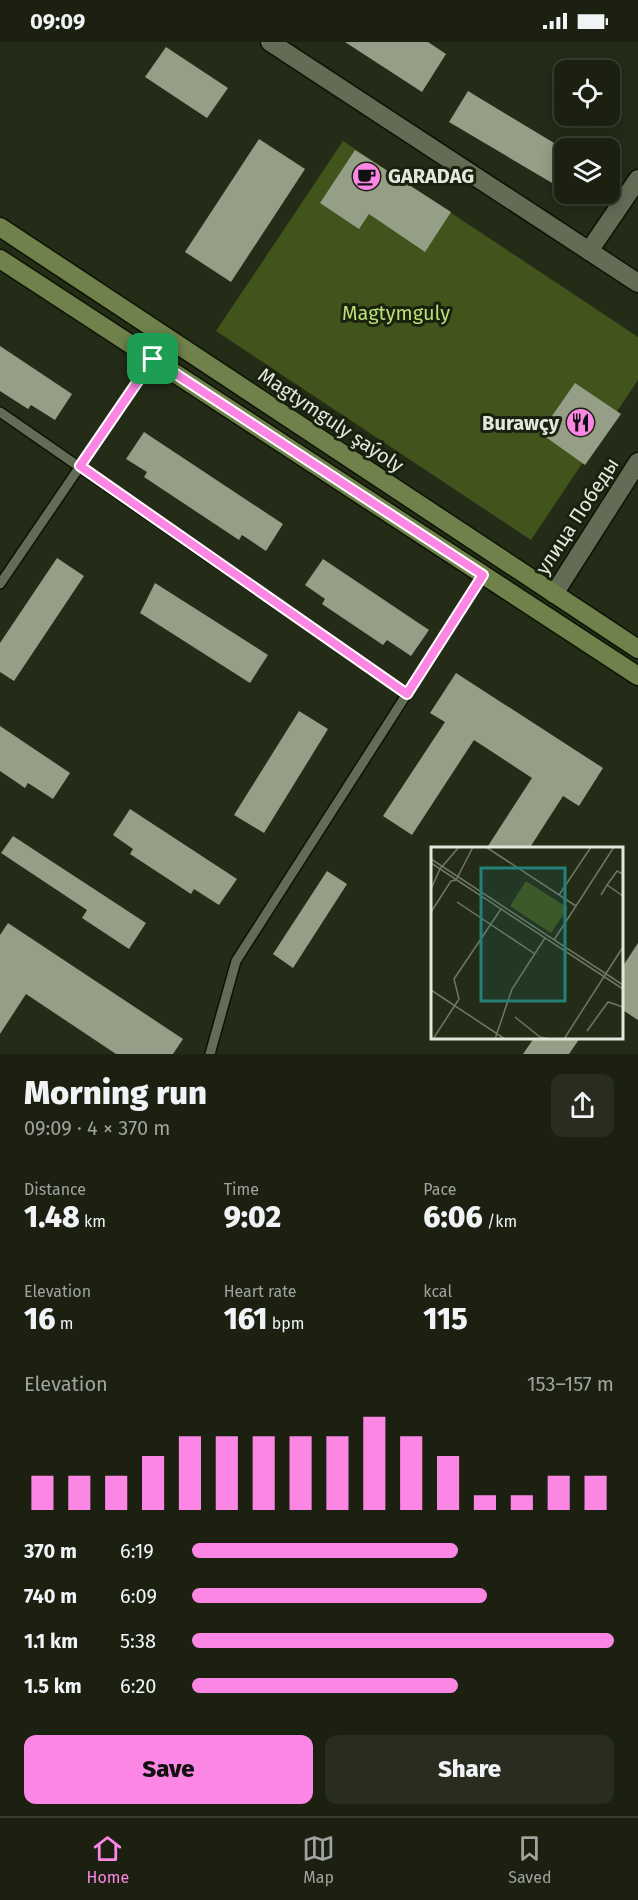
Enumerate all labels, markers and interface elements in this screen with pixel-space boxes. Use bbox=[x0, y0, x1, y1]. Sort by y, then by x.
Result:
text: 09:09 bbox=[30, 8, 85, 35]
map controls bbox=[554, 60, 620, 204]
button: locate bbox=[554, 60, 620, 126]
button: layers bbox=[554, 138, 620, 204]
cafe icon: GARADAG bbox=[351, 160, 383, 192]
place label: GARADAG bbox=[388, 164, 474, 188]
park label: Magtymguly bbox=[342, 301, 450, 325]
pin bbox=[127, 333, 178, 384]
icon: arrive bbox=[136, 342, 169, 375]
street label: Magtymguly şaýoly bbox=[253, 363, 408, 478]
restaurant icon: Burawçy bbox=[564, 407, 596, 439]
place label: Burawçy bbox=[482, 411, 560, 435]
street label: улица Победы bbox=[530, 453, 624, 579]
inset map bbox=[431, 847, 623, 1039]
text: Morning run bbox=[24, 1073, 207, 1113]
button: share bbox=[551, 1074, 614, 1137]
text: 09:09 · 4 × 370 m bbox=[24, 1116, 170, 1140]
text: Distance bbox=[24, 1180, 86, 1199]
text: Time bbox=[224, 1180, 259, 1199]
text: Pace bbox=[423, 1180, 457, 1199]
text: 1.48 bbox=[24, 1199, 80, 1235]
text: 9:02 bbox=[224, 1199, 281, 1235]
text: 6:06 bbox=[423, 1199, 483, 1235]
text: km bbox=[80, 1212, 106, 1231]
text: /km bbox=[483, 1212, 517, 1231]
text: Elevation bbox=[24, 1282, 91, 1301]
text: Heart rate bbox=[224, 1282, 297, 1301]
text: kcal bbox=[423, 1282, 452, 1301]
text: 16 bbox=[24, 1301, 55, 1337]
text: 161 bbox=[224, 1301, 268, 1337]
text: 115 bbox=[423, 1301, 468, 1337]
text: m bbox=[55, 1314, 73, 1333]
text: bpm bbox=[268, 1314, 304, 1333]
text: Elevation bbox=[24, 1372, 108, 1396]
text: 153–157 m bbox=[527, 1372, 614, 1396]
text: 370 m bbox=[24, 1539, 77, 1563]
text: 6:19 bbox=[120, 1539, 154, 1563]
text: 740 m bbox=[24, 1584, 77, 1608]
text: 6:09 bbox=[120, 1584, 157, 1608]
text: 1.1 km bbox=[24, 1629, 78, 1653]
text: 5:38 bbox=[120, 1629, 156, 1653]
text: 1.5 km bbox=[24, 1674, 82, 1698]
text: 6:20 bbox=[120, 1674, 157, 1698]
button: Save bbox=[24, 1735, 313, 1804]
button: Share bbox=[325, 1735, 614, 1804]
tab: Home bbox=[87, 1832, 129, 1887]
tab: Map bbox=[302, 1832, 335, 1887]
tab: Saved bbox=[508, 1832, 551, 1887]

